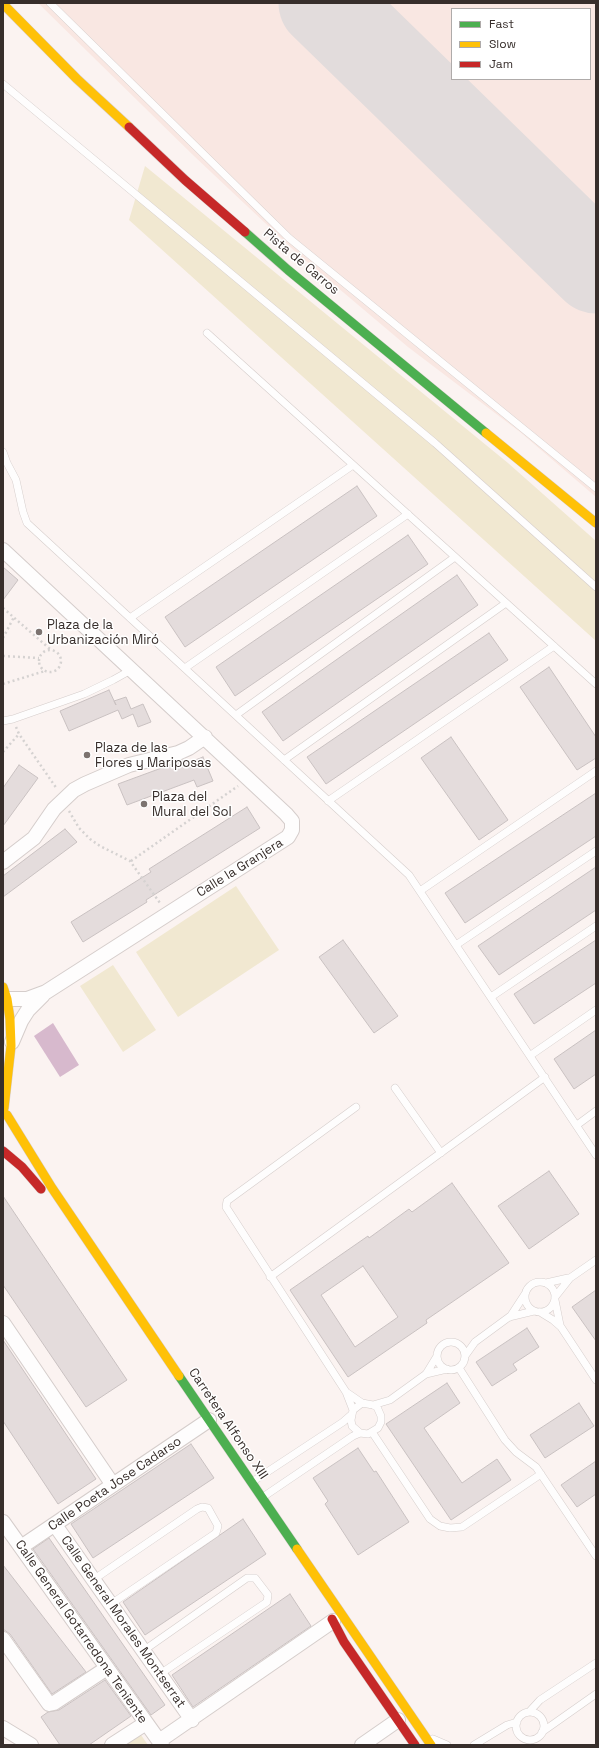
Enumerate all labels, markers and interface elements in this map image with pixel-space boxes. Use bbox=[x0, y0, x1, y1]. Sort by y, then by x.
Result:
legend bbox=[451, 8, 591, 80]
text: Fast bbox=[489, 16, 514, 32]
text: Slow bbox=[489, 36, 516, 52]
text: Jam bbox=[489, 56, 513, 72]
street label: Pista de Carros bbox=[260, 226, 342, 298]
place label: Plaza de la Urbanización Miró bbox=[47, 617, 159, 648]
marker: Plaza de la Urbanización Miró bbox=[34, 627, 44, 637]
place label: Plaza de las Flores y Mariposas bbox=[95, 740, 211, 771]
marker: Plaza de las Flores y Mariposas bbox=[82, 750, 92, 760]
place label: Plaza del Mural del Sol bbox=[152, 789, 232, 820]
marker: Plaza del Mural del Sol bbox=[139, 799, 149, 809]
street label: Calle la Granjera bbox=[194, 835, 286, 901]
street label: Carretera Alfonso XIII bbox=[185, 1365, 271, 1483]
street label: Calle Poeta Jose Cadarso bbox=[45, 1433, 185, 1535]
street label: Calle General Morales Montserrat bbox=[57, 1533, 189, 1711]
street label: Calle General Gotarredona Teniente bbox=[11, 1537, 151, 1727]

